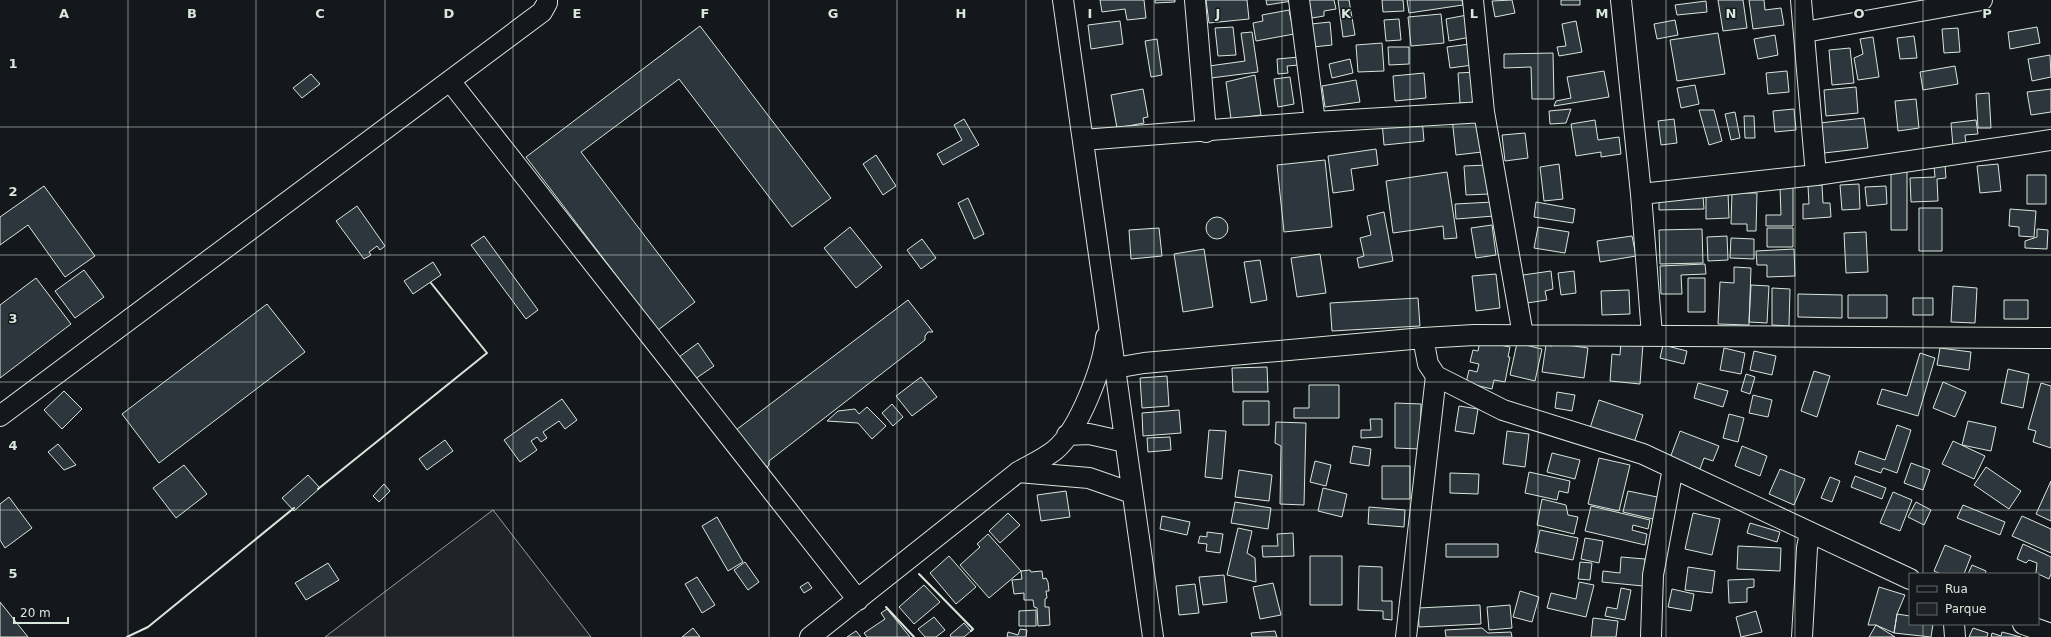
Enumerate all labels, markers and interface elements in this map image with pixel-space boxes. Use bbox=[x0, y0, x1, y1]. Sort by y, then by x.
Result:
text: A bbox=[59, 6, 69, 21]
text: B bbox=[187, 6, 197, 21]
text: C bbox=[315, 6, 325, 21]
text: D bbox=[444, 6, 455, 21]
text: E bbox=[573, 6, 581, 21]
text: F bbox=[701, 6, 709, 21]
text: G bbox=[828, 6, 838, 21]
text: H bbox=[956, 6, 966, 21]
text: I bbox=[1088, 6, 1092, 21]
text: J bbox=[1215, 6, 1220, 21]
text: K bbox=[1341, 6, 1352, 21]
text: L bbox=[1470, 6, 1478, 21]
text: M bbox=[1596, 6, 1608, 21]
text: N bbox=[1726, 6, 1736, 21]
text: O bbox=[1853, 6, 1865, 21]
text: P bbox=[1982, 6, 1992, 21]
text: 1 bbox=[8, 56, 18, 71]
text: 2 bbox=[8, 184, 18, 199]
text: 3 bbox=[8, 311, 18, 326]
text: 4 bbox=[8, 438, 18, 453]
text: 5 bbox=[8, 566, 18, 581]
legend bbox=[1909, 573, 2039, 625]
text: Rua bbox=[1945, 582, 1968, 596]
scale bar bbox=[14, 599, 68, 625]
text: Parque bbox=[1945, 602, 1986, 616]
text: 20 m bbox=[20, 606, 51, 620]

